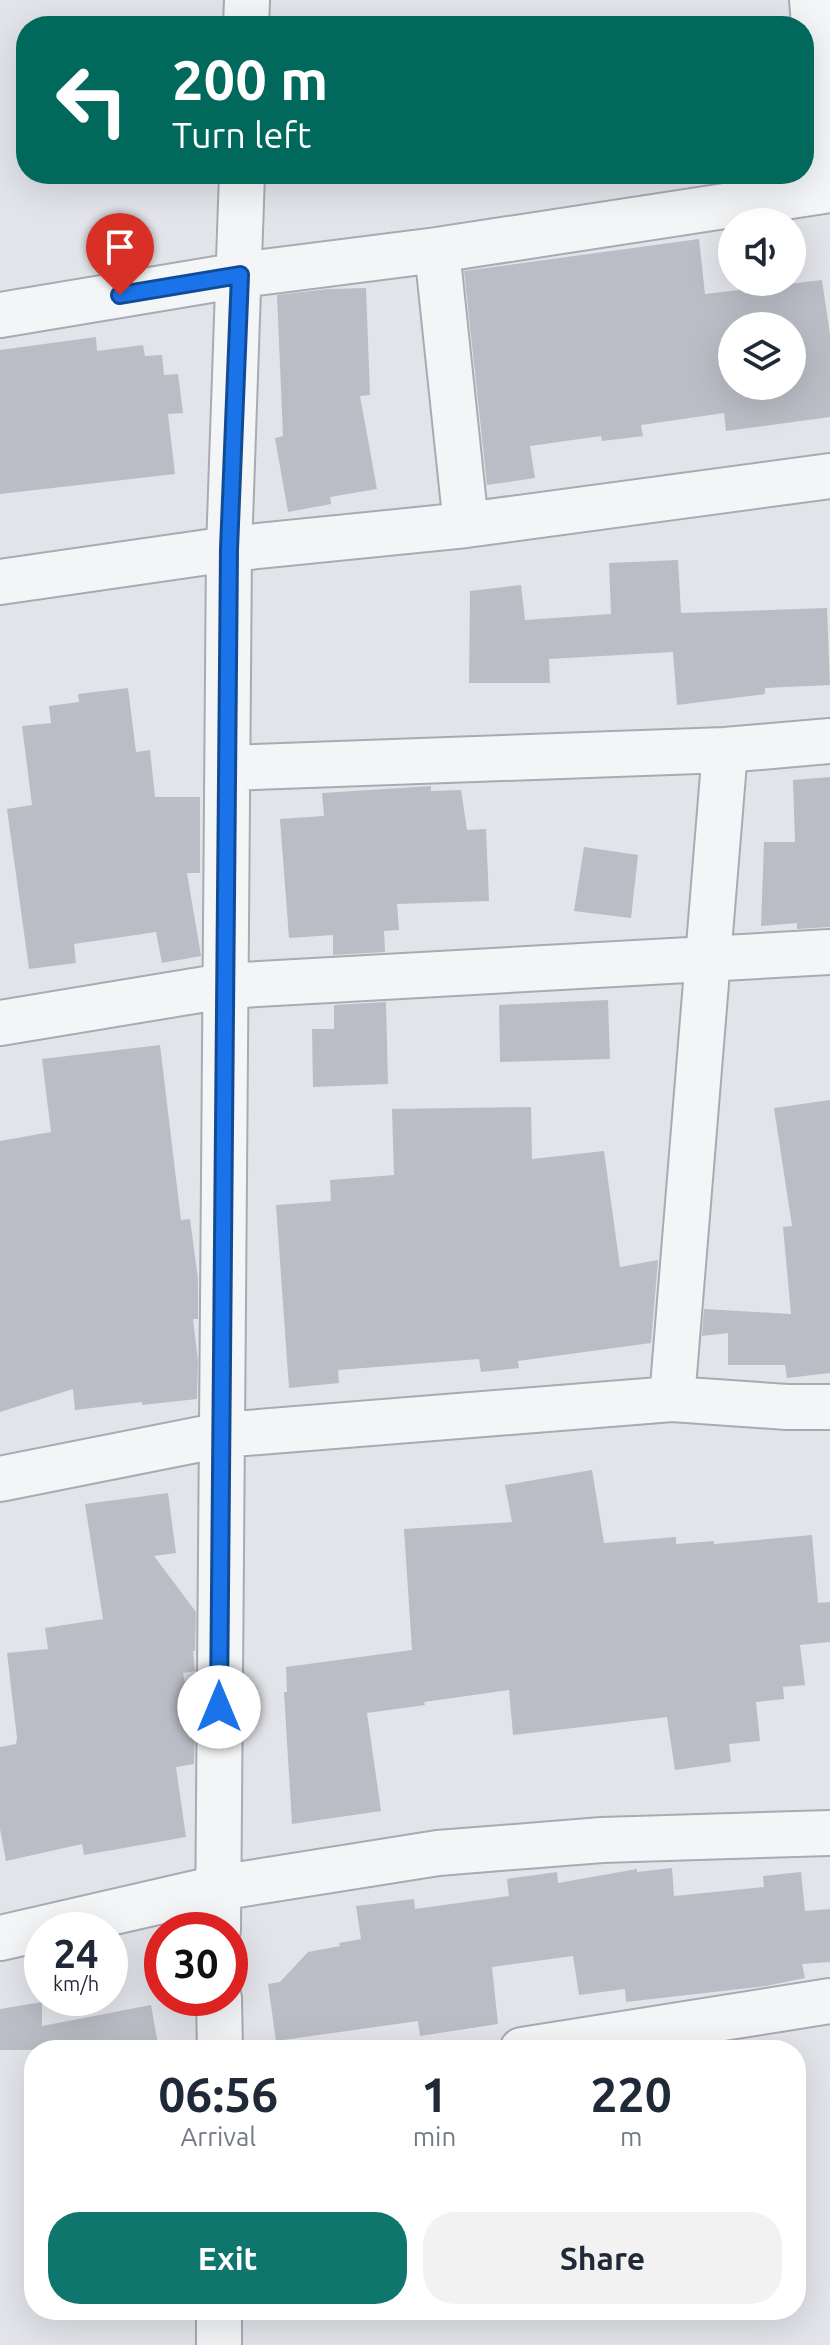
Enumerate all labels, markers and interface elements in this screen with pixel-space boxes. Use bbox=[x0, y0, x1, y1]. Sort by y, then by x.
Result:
icon: left bbox=[40, 48, 144, 152]
text: 200 m bbox=[172, 48, 328, 111]
text: Turn left bbox=[172, 114, 311, 155]
map controls bbox=[718, 208, 806, 400]
button: sound bbox=[718, 208, 806, 296]
pin bbox=[86, 213, 154, 295]
icon: arrive bbox=[98, 225, 142, 269]
button: layers bbox=[718, 312, 806, 400]
position arrow bbox=[177, 1665, 261, 1749]
speed limit sign: 30 bbox=[144, 1912, 248, 2016]
text: 24 bbox=[53, 1931, 99, 1976]
text: km/h bbox=[53, 1972, 99, 1995]
text: 06:56 bbox=[158, 2067, 278, 2121]
text: 1 bbox=[421, 2067, 448, 2121]
text: 220 bbox=[591, 2067, 672, 2121]
text: Arrival bbox=[180, 2122, 256, 2151]
text: min bbox=[413, 2122, 456, 2151]
text: m bbox=[620, 2122, 642, 2151]
button: Exit bbox=[48, 2212, 407, 2304]
button: Share bbox=[423, 2212, 782, 2304]

